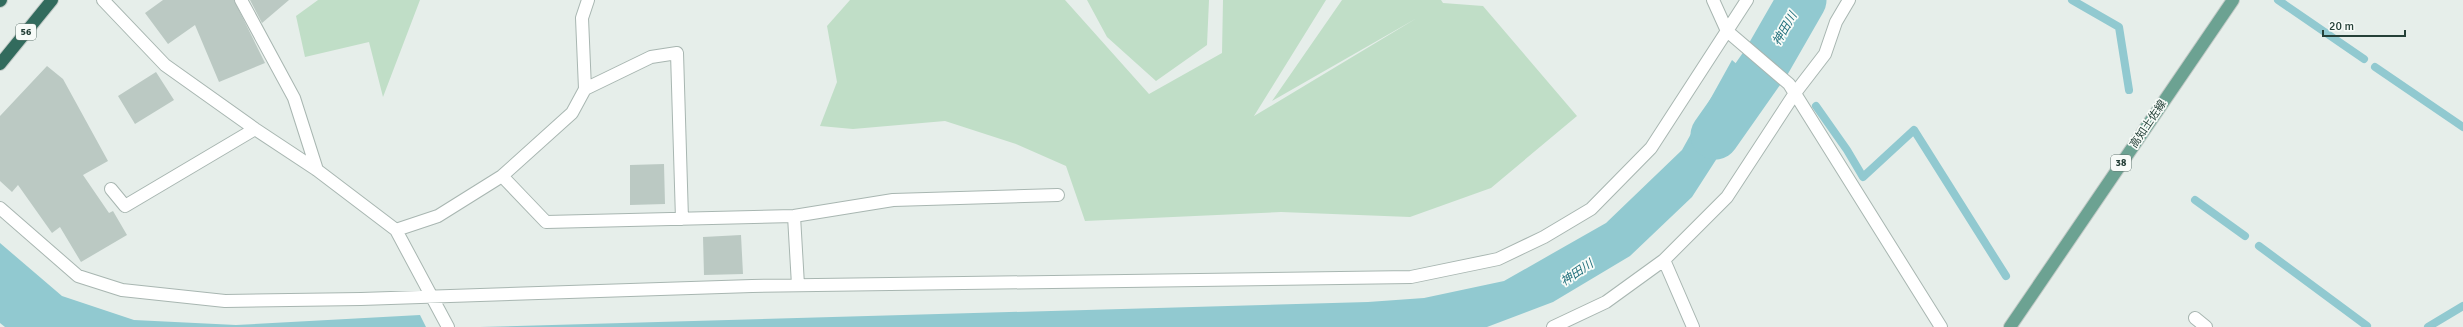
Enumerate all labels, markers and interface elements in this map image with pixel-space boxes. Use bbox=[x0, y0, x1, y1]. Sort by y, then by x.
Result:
water label: 神田川 bbox=[1770, 8, 1801, 48]
scale bar bbox=[2323, 12, 2405, 38]
text: 20 m bbox=[2329, 19, 2354, 34]
road number: 56 bbox=[16, 24, 36, 40]
street label: 高知土佐線 bbox=[2127, 98, 2169, 150]
road number: 38 bbox=[2111, 155, 2131, 171]
water label: 神田川 bbox=[1558, 256, 1598, 289]

